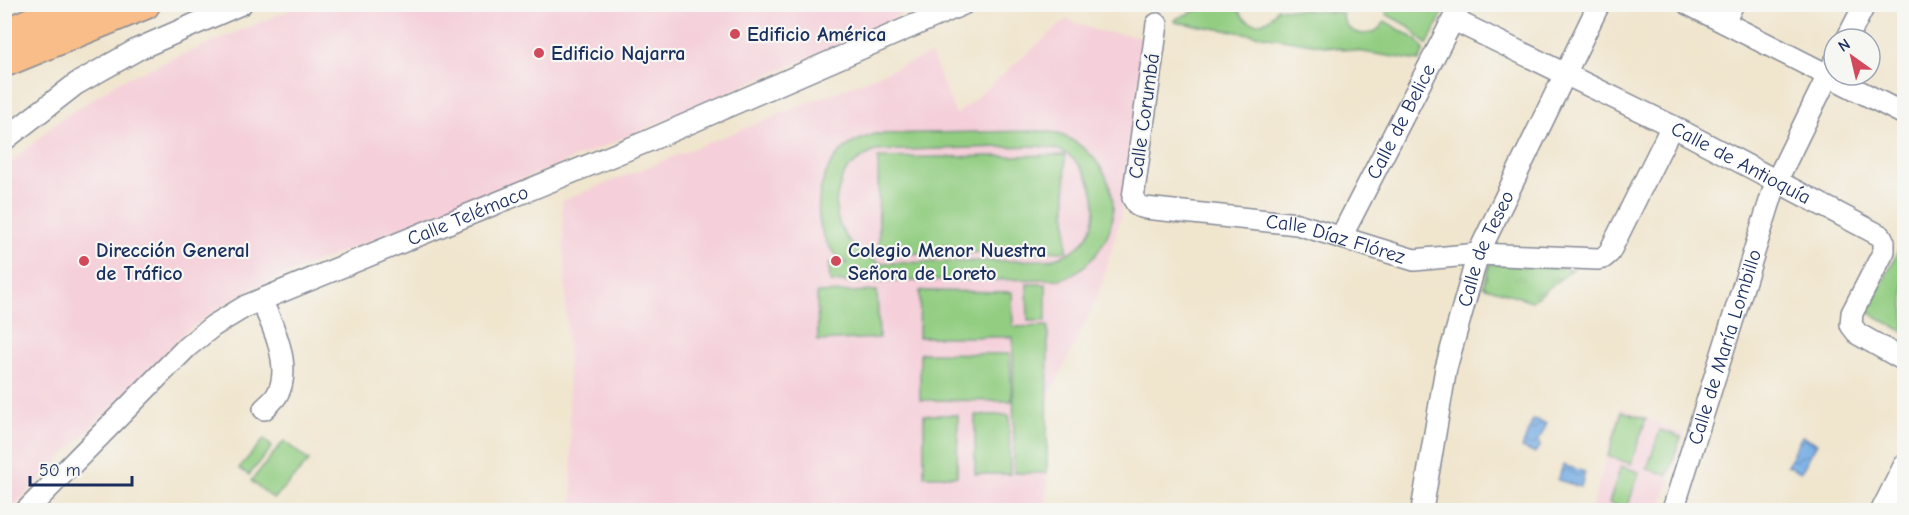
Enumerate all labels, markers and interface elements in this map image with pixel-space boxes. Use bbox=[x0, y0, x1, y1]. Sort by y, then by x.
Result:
place label: Edificio América bbox=[747, 23, 886, 46]
marker: Edificio América bbox=[728, 27, 742, 41]
north arrow bbox=[1822, 27, 1882, 87]
text: N bbox=[1835, 35, 1854, 56]
place label: Edificio Najarra bbox=[551, 42, 685, 65]
marker: Edificio Najarra bbox=[532, 46, 546, 60]
street label: Calle Corumbá bbox=[1124, 52, 1164, 180]
street label: Calle de Belice bbox=[1361, 60, 1440, 183]
street label: Calle de Antioquía bbox=[1668, 116, 1815, 209]
street label: Calle Telémaco bbox=[404, 180, 531, 250]
street label: Calle de Teseo bbox=[1452, 187, 1518, 309]
street label: Calle Díaz Flórez bbox=[1265, 209, 1408, 268]
place label: Dirección General de Tráfico bbox=[96, 239, 250, 285]
place label: Colegio Menor Nuestra Señora de Loreto bbox=[848, 239, 1046, 285]
street label: Calle de María Lombillo bbox=[1683, 246, 1766, 447]
marker: Dirección General de Tráfico bbox=[77, 254, 91, 268]
marker: Colegio Menor Nuestra Señora de Loreto bbox=[829, 254, 843, 268]
scale bar bbox=[30, 449, 132, 487]
text: 50 m bbox=[39, 460, 81, 481]

